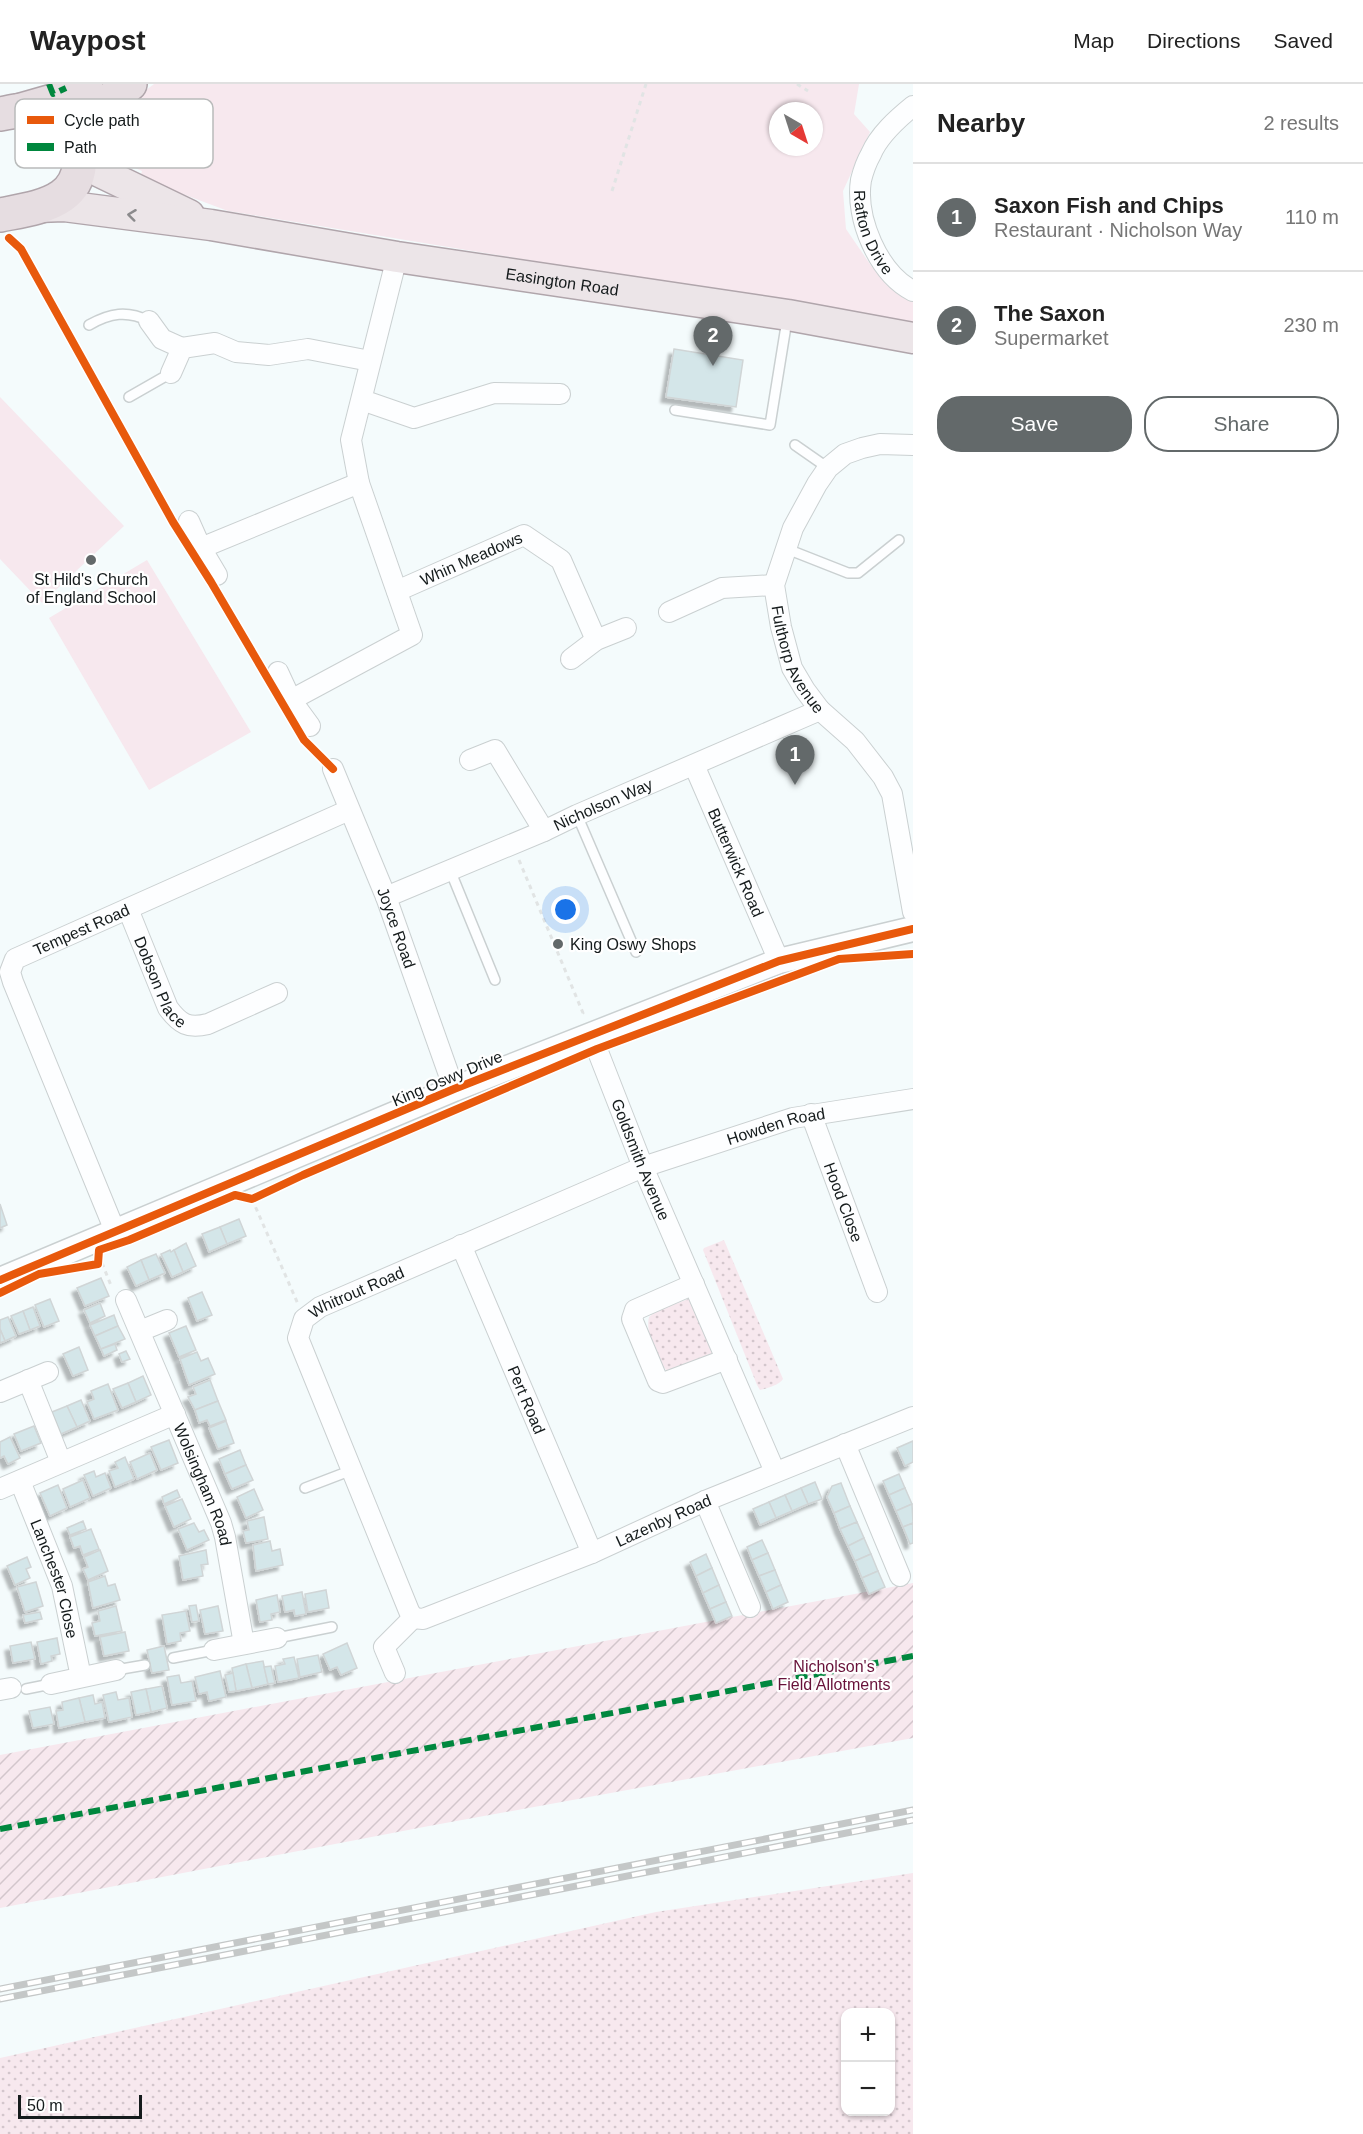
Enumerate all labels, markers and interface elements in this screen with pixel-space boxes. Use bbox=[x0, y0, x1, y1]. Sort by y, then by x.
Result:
text: Waypost bbox=[30, 25, 146, 56]
text: Map bbox=[1073, 29, 1114, 52]
text: Directions bbox=[1147, 29, 1240, 52]
text: Saved bbox=[1273, 29, 1333, 52]
legend bbox=[15, 99, 213, 168]
north arrow bbox=[769, 102, 823, 156]
text: Nearby bbox=[937, 108, 1025, 138]
text: Cycle path bbox=[64, 112, 140, 129]
text: 2 results bbox=[1263, 112, 1339, 134]
text: Path bbox=[64, 139, 97, 156]
street label: Rafton Drive bbox=[851, 190, 896, 278]
text: Saxon Fish and Chips bbox=[994, 193, 1224, 218]
text: 1 bbox=[951, 206, 962, 228]
text: 110 m bbox=[1285, 206, 1339, 228]
one-way arrow bbox=[127, 210, 136, 222]
text: Restaurant · Nicholson Way bbox=[994, 219, 1242, 241]
street label: Easington Road bbox=[505, 265, 620, 299]
text: The Saxon bbox=[994, 301, 1105, 326]
text: 2 bbox=[951, 314, 962, 336]
text: 230 m bbox=[1283, 314, 1339, 336]
pin: 2 bbox=[694, 316, 732, 366]
text: Supermarket bbox=[994, 327, 1109, 349]
button: Save bbox=[937, 396, 1132, 452]
button: Share bbox=[1144, 396, 1339, 452]
street label: Whin Meadows bbox=[418, 529, 525, 589]
marker: St Hild's Church of England School bbox=[84, 553, 98, 567]
place label: St Hild's Church of England School bbox=[26, 571, 156, 606]
street label: Fulthorp Avenue bbox=[769, 604, 827, 717]
pin: 1 bbox=[776, 736, 814, 785]
street label: Nicholson Way bbox=[551, 775, 655, 834]
street label: Butterwick Road bbox=[705, 806, 767, 919]
street label: Joyce Road bbox=[374, 885, 418, 970]
your location bbox=[551, 895, 580, 924]
street label: Tempest Road bbox=[31, 901, 132, 959]
street label: Dobson Place bbox=[131, 934, 189, 1031]
place label: King Oswy Shops bbox=[570, 936, 696, 953]
marker: King Oswy Shops bbox=[551, 937, 565, 951]
street label: King Oswy Drive bbox=[389, 1047, 505, 1109]
street label: Goldsmith Avenue bbox=[608, 1096, 673, 1223]
street label: Howden Road bbox=[725, 1105, 826, 1148]
street label: Hood Close bbox=[821, 1160, 866, 1245]
street label: Whitrout Road bbox=[306, 1264, 407, 1321]
street label: Pert Road bbox=[504, 1363, 548, 1436]
street label: Wolsingham Road bbox=[171, 1421, 234, 1547]
street label: Lazenby Road bbox=[613, 1491, 714, 1550]
street label: Lanchester Close bbox=[27, 1517, 81, 1640]
park label: Nicholson's Field Allotments bbox=[778, 1658, 890, 1693]
map controls bbox=[841, 2008, 895, 2116]
button: + bbox=[841, 2008, 895, 2062]
button: − bbox=[841, 2062, 895, 2116]
scale bar bbox=[18, 2092, 142, 2120]
text: 50 m bbox=[27, 2097, 63, 2114]

